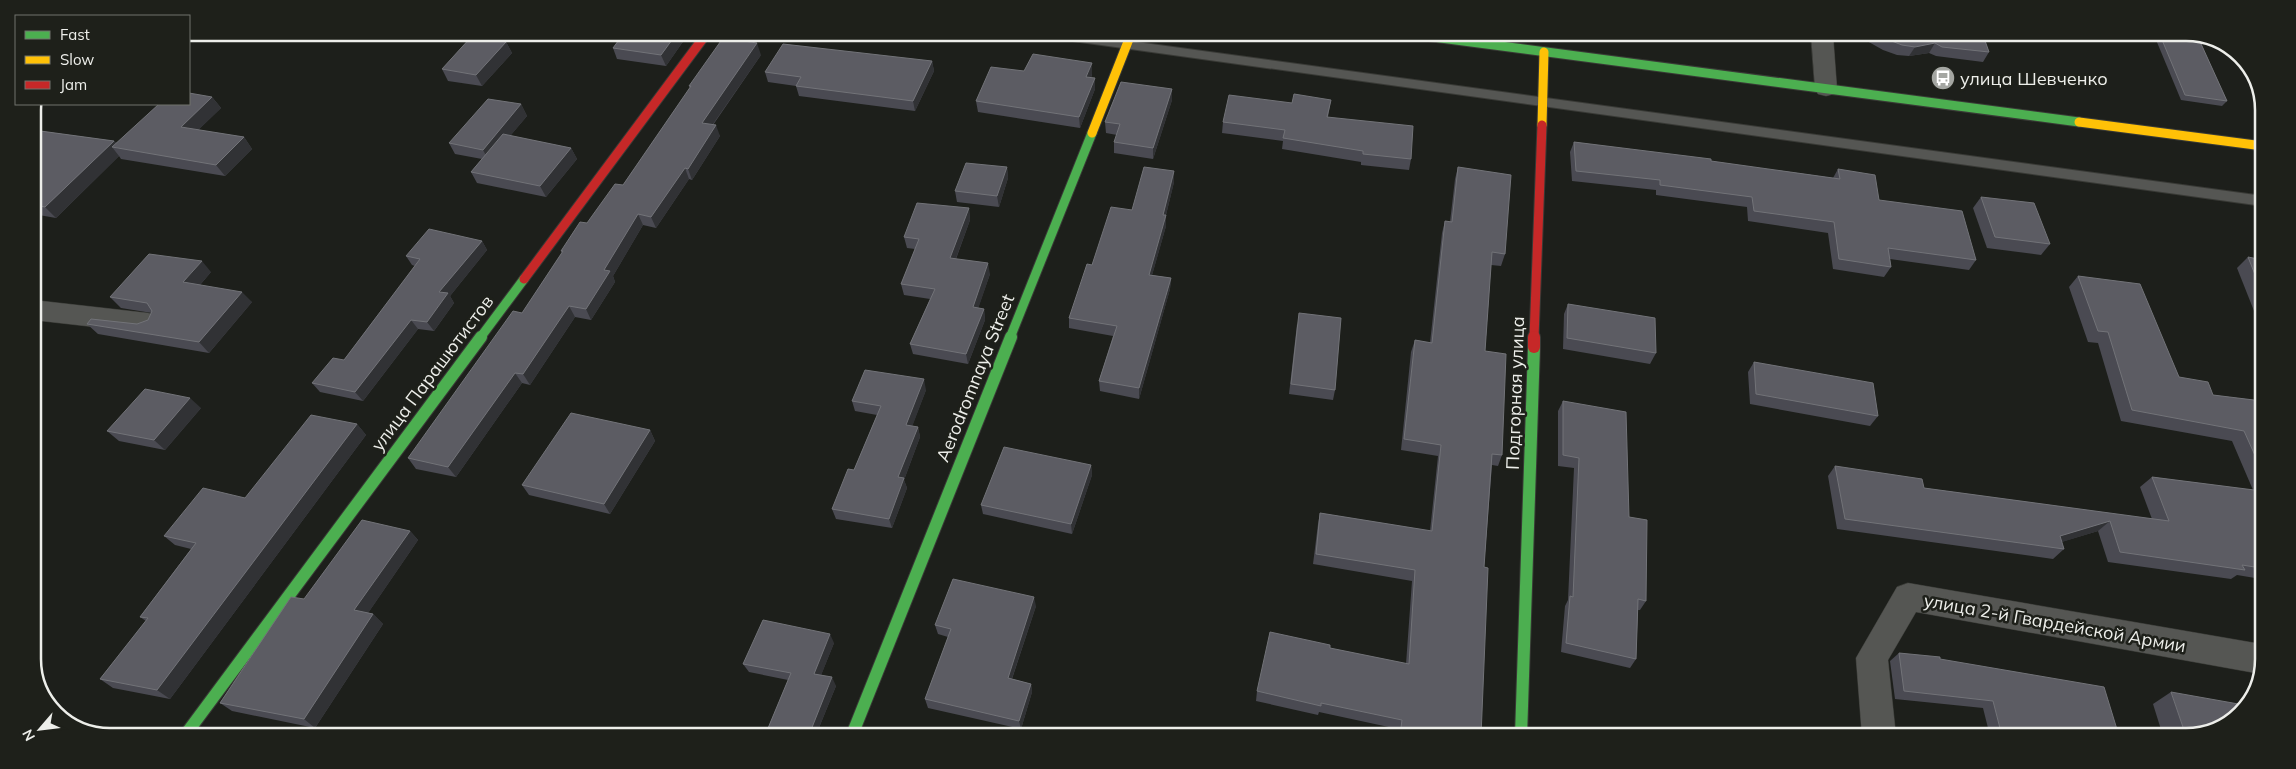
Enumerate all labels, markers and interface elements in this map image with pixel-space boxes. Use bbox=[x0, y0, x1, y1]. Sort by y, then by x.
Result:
legend bbox=[15, 15, 190, 105]
text: Fast bbox=[60, 25, 90, 44]
text: Slow bbox=[60, 50, 94, 69]
bus stop icon: улица Шевченко bbox=[1930, 65, 1956, 91]
place label: улица Шевченко bbox=[1960, 67, 2108, 90]
text: Jam bbox=[60, 75, 87, 94]
street label: улица Парашютистов bbox=[366, 290, 498, 456]
street label: Aerodromnaya Street bbox=[931, 291, 1019, 465]
street label: Подгорная улица bbox=[1501, 316, 1529, 470]
street label: улица 2-й Гвардейской Армии bbox=[1922, 589, 2188, 657]
north arrow bbox=[15, 704, 65, 754]
text: N bbox=[18, 726, 39, 744]

